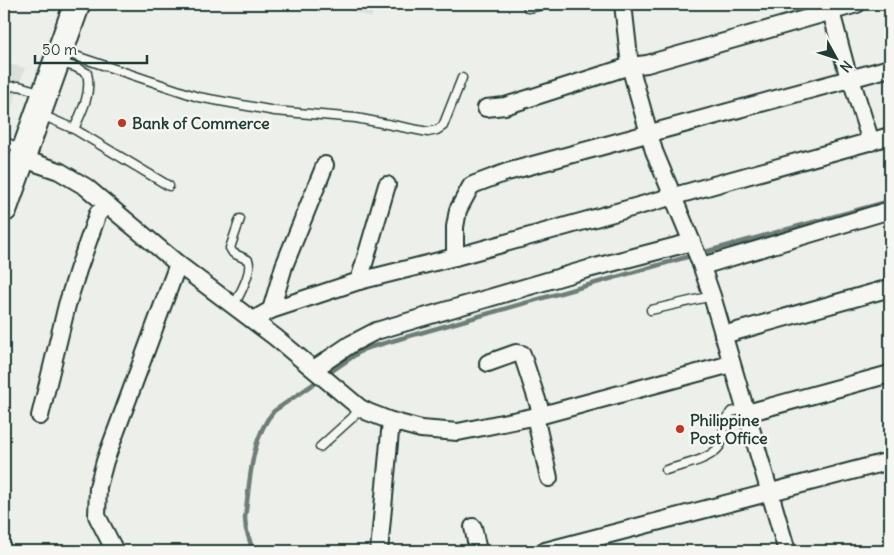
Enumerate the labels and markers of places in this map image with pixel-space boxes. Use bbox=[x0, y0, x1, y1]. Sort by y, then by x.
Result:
place label: Bank of Commerce bbox=[132, 113, 270, 133]
marker: Bank of Commerce bbox=[116, 117, 128, 129]
place label: Philippine Post Office bbox=[690, 410, 768, 448]
marker: Philippine Post Office bbox=[674, 423, 686, 435]

